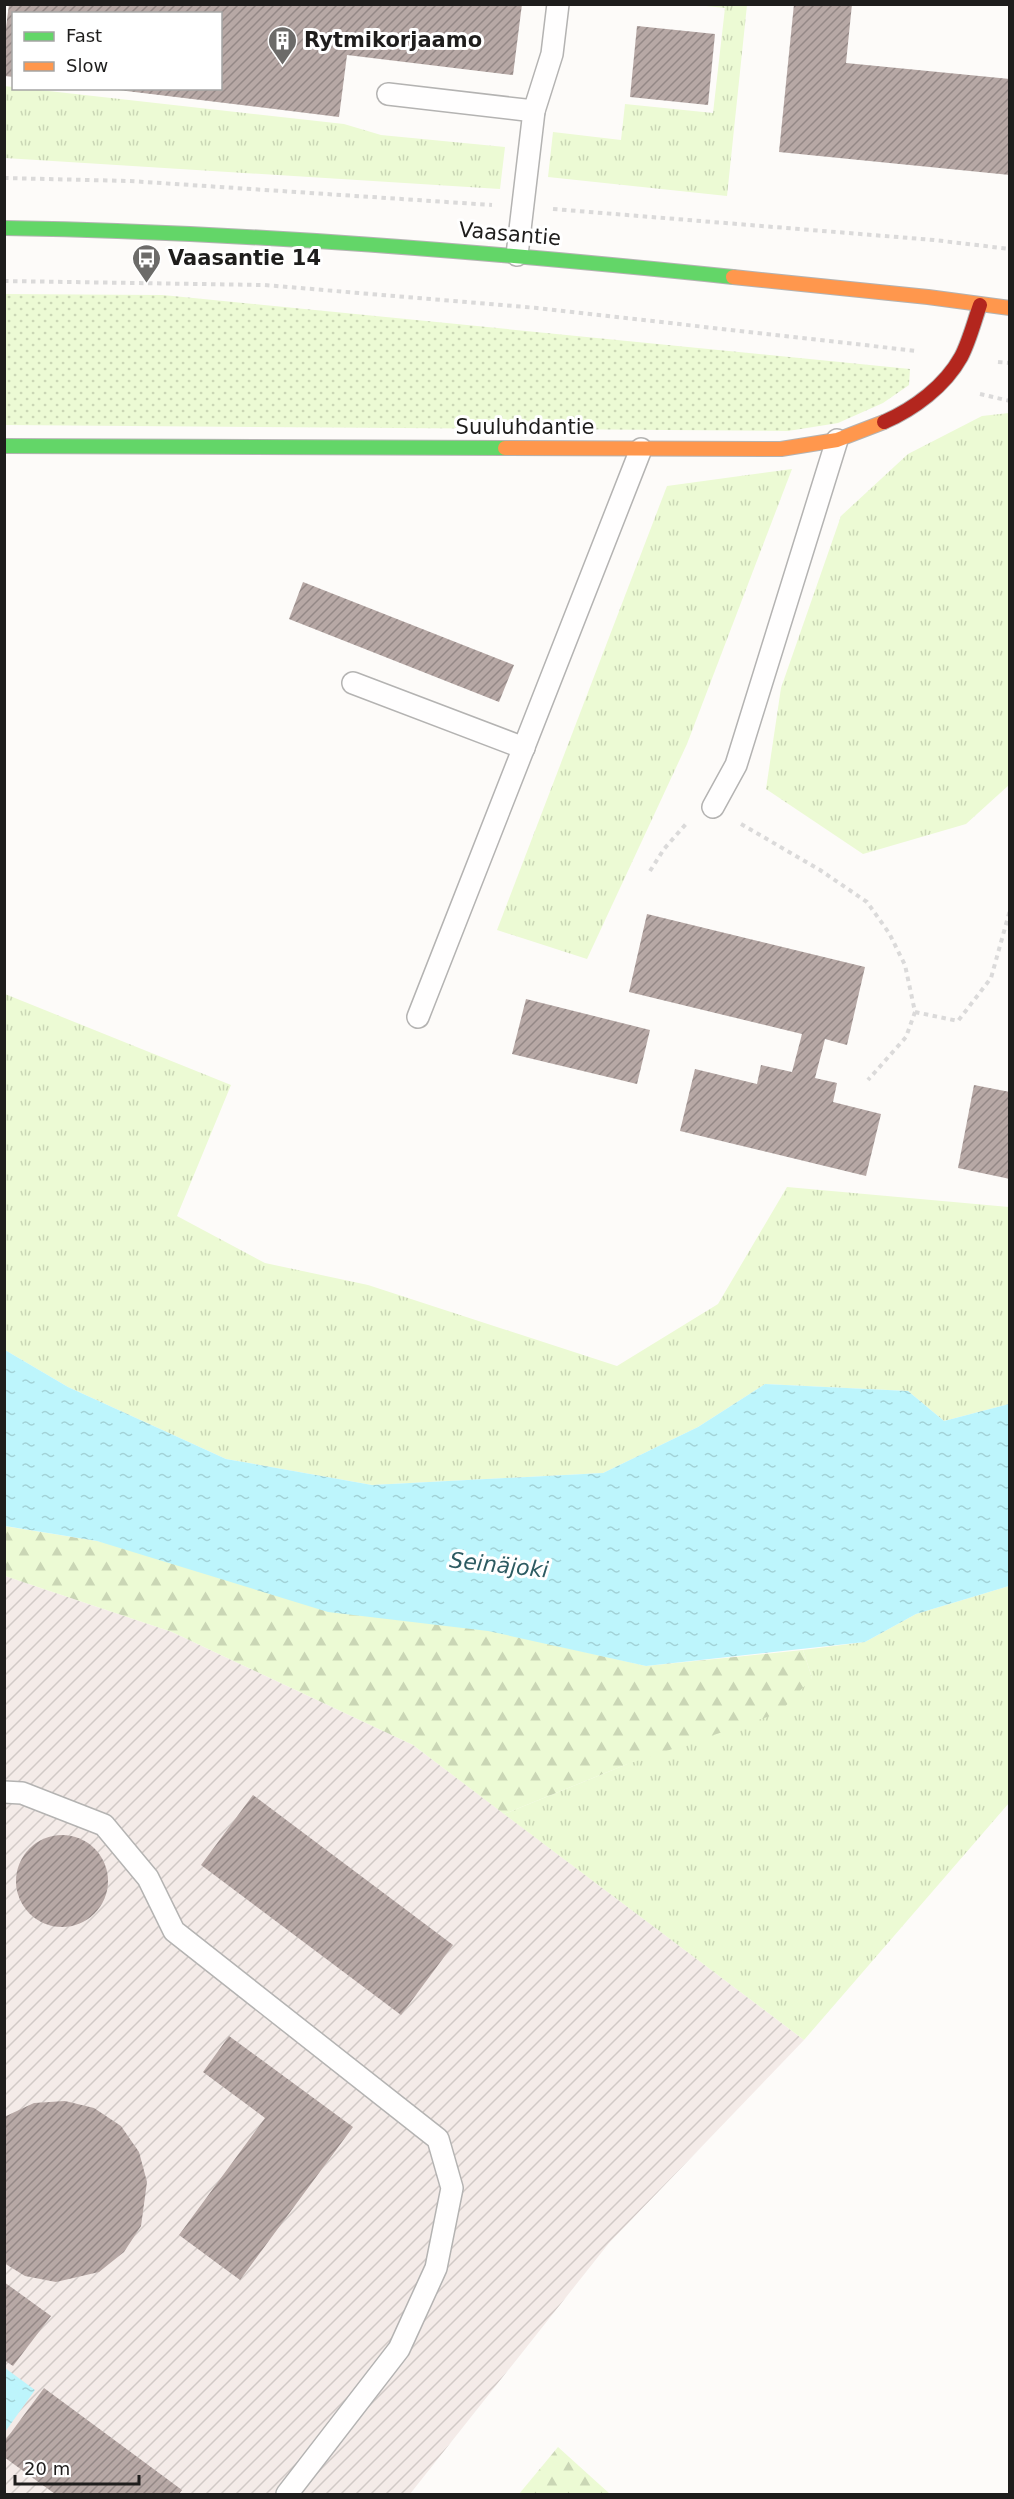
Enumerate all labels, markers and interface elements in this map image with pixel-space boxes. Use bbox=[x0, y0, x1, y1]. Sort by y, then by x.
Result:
legend bbox=[12, 12, 222, 90]
building icon: Rytmikorjaamo bbox=[267, 24, 299, 66]
text: Fast bbox=[66, 25, 102, 46]
place label: Rytmikorjaamo bbox=[304, 28, 482, 52]
text: Slow bbox=[66, 55, 108, 76]
street label: Vaasantie bbox=[458, 218, 562, 250]
bus stop icon: Vaasantie 14 bbox=[131, 242, 163, 284]
place label: Vaasantie 14 bbox=[168, 246, 321, 270]
street label: Suuluhdantie bbox=[456, 415, 594, 439]
water label: Seinäjoki bbox=[448, 1547, 550, 1583]
scale bar bbox=[15, 2448, 140, 2486]
text: 20 m bbox=[24, 2458, 70, 2479]

